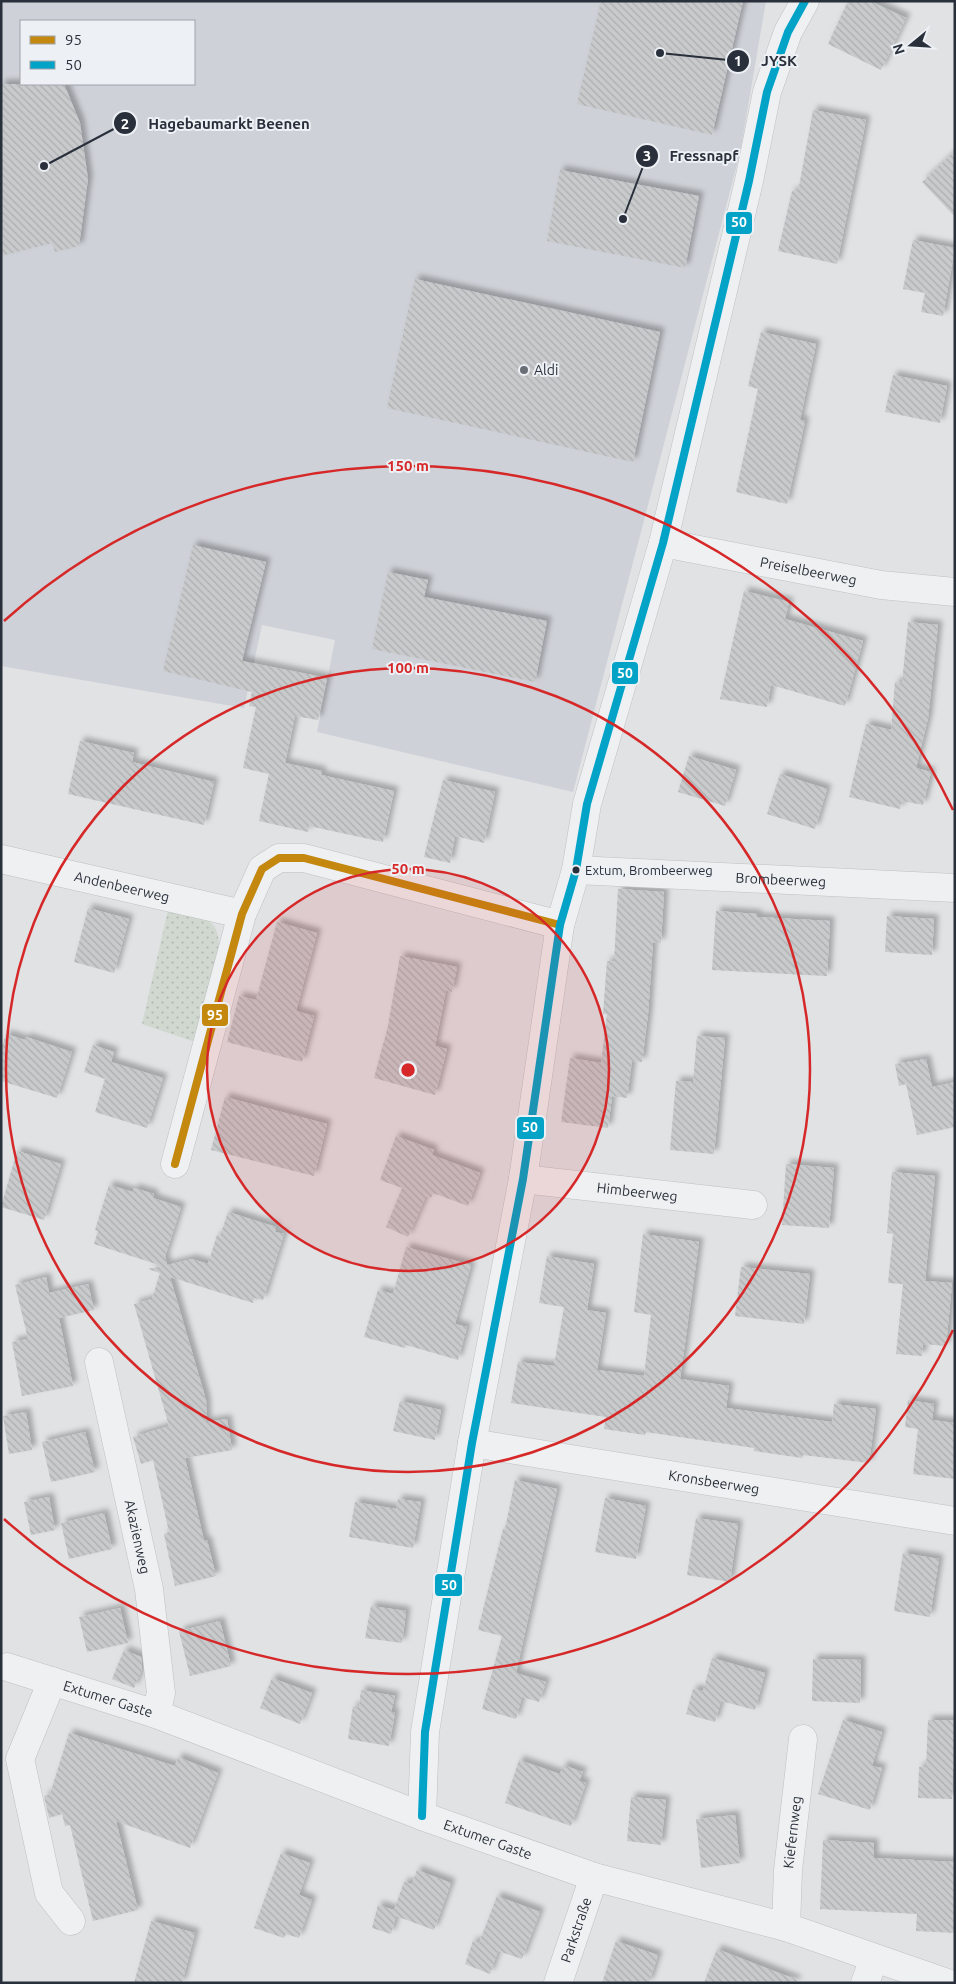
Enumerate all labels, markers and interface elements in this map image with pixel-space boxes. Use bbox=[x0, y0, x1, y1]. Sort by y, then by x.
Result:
legend bbox=[20, 20, 195, 85]
north arrow bbox=[886, 20, 936, 70]
text: 95 bbox=[65, 31, 82, 48]
text: N bbox=[889, 42, 908, 56]
callout: JYSK bbox=[726, 46, 807, 76]
text: 1 bbox=[734, 52, 742, 69]
text: JYSK bbox=[761, 52, 797, 69]
text: 50 bbox=[65, 56, 82, 73]
callout: Hagebaumarkt Beenen bbox=[113, 108, 319, 138]
text: 2 bbox=[121, 115, 129, 132]
text: Hagebaumarkt Beenen bbox=[148, 115, 310, 132]
callout: Fressnapf bbox=[635, 141, 749, 171]
text: 3 bbox=[643, 147, 651, 164]
text: Fressnapf bbox=[669, 147, 739, 164]
line badge: 50 bbox=[725, 211, 753, 235]
text: 50 bbox=[731, 214, 747, 230]
place label: Aldi bbox=[534, 362, 558, 378]
marker: Aldi bbox=[518, 364, 530, 376]
text: 150 m bbox=[387, 457, 429, 474]
street label: Preiselbeerweg bbox=[759, 554, 858, 588]
text: 100 m bbox=[387, 659, 429, 676]
line badge: 50 bbox=[611, 661, 639, 685]
text: 50 bbox=[617, 665, 633, 681]
text: 50 m bbox=[391, 860, 425, 877]
place label: Extum, Brombeerweg bbox=[585, 863, 713, 878]
marker: Extum, Brombeerweg bbox=[571, 865, 581, 875]
street label: Andenbeerweg bbox=[73, 868, 171, 905]
street label: Brombeerweg bbox=[735, 870, 826, 890]
line badge: 95 bbox=[201, 1003, 229, 1027]
text: 95 bbox=[207, 1007, 223, 1023]
centre of rings bbox=[399, 1061, 417, 1079]
line badge: 50 bbox=[516, 1116, 545, 1140]
text: 50 bbox=[522, 1119, 538, 1135]
street label: Himbeerweg bbox=[596, 1179, 679, 1204]
street label: Kronsbeerweg bbox=[667, 1467, 761, 1497]
street label: Akazienweg bbox=[122, 1498, 153, 1575]
line badge: 50 bbox=[434, 1573, 463, 1597]
text: 50 bbox=[441, 1577, 457, 1593]
street label: Extumer Gaste bbox=[61, 1677, 155, 1720]
street label: Kiefernweg bbox=[780, 1795, 804, 1869]
street label: Extumer Gaste bbox=[441, 1816, 534, 1862]
street label: Parkstraße bbox=[557, 1895, 595, 1965]

